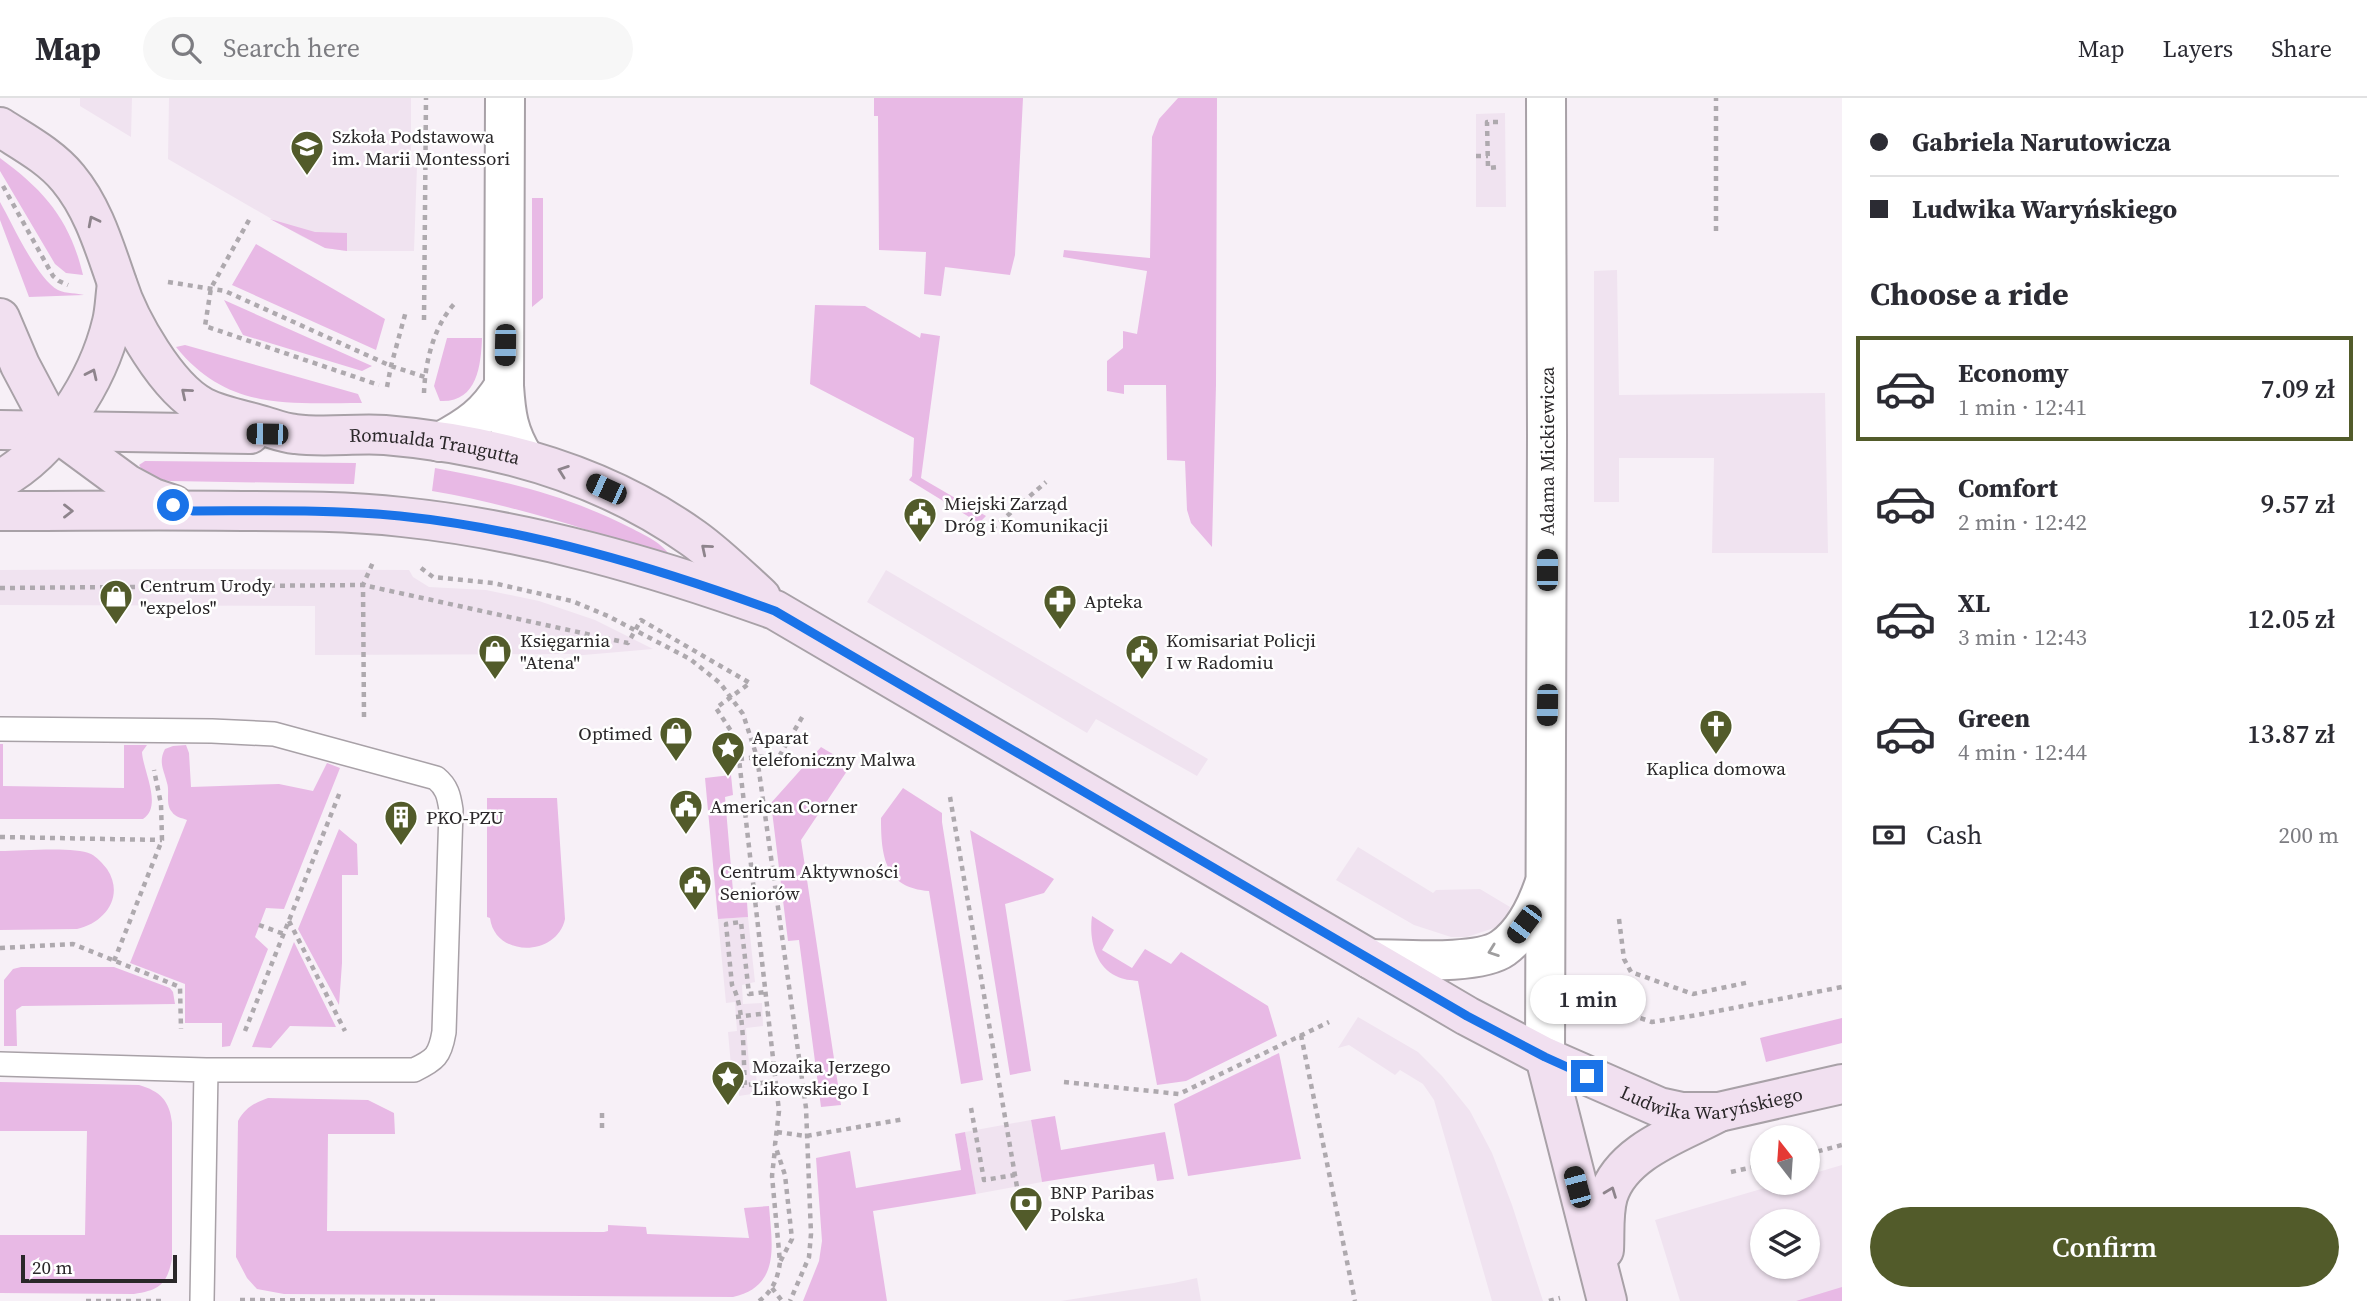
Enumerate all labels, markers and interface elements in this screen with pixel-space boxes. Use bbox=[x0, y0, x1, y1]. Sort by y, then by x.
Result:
search box bbox=[143, 17, 633, 80]
text: Map bbox=[35, 26, 101, 71]
icon: search bbox=[167, 29, 205, 67]
text: Search here bbox=[223, 30, 360, 66]
text: Map bbox=[2078, 32, 2125, 65]
text: Layers bbox=[2163, 32, 2233, 65]
text: Share bbox=[2271, 32, 2332, 65]
place label: Szkoła Podstawowa im. Marii Montessori bbox=[332, 123, 510, 171]
text: Gabriela Narutowicza bbox=[1912, 124, 2171, 160]
school or university icon: Szkoła Podstawowa im. Marii Montessori bbox=[288, 128, 326, 177]
text: Ludwika Waryńskiego bbox=[1912, 191, 2177, 227]
one-way arrow bbox=[88, 216, 102, 228]
text: Choose a ride bbox=[1870, 272, 2069, 316]
car bbox=[495, 324, 516, 366]
text: Economy bbox=[1958, 355, 2069, 391]
icon: car bbox=[1874, 357, 1937, 420]
street label: Adama Mickiewicza bbox=[1534, 366, 1560, 536]
one-way arrow bbox=[84, 369, 98, 381]
text: 7.09 zł bbox=[2261, 371, 2335, 407]
one-way arrow bbox=[181, 389, 194, 401]
text: 1 min · 12:41 bbox=[1958, 391, 2087, 423]
street label: Romualda Traugutta bbox=[349, 421, 523, 471]
car bbox=[246, 423, 289, 445]
one-way arrow bbox=[557, 465, 569, 479]
text: Comfort bbox=[1958, 470, 2058, 506]
car bbox=[583, 471, 630, 507]
icon: car bbox=[1874, 472, 1937, 535]
text: 9.57 zł bbox=[2261, 486, 2335, 522]
route start bbox=[157, 489, 189, 521]
place label: Miejski Zarząd Dróg i Komunikacji bbox=[944, 490, 1109, 538]
public building icon: Miejski Zarząd Dróg i Komunikacji bbox=[901, 495, 939, 544]
one-way arrow bbox=[63, 503, 74, 519]
text: 2 min · 12:42 bbox=[1958, 506, 2087, 538]
one-way arrow bbox=[701, 545, 714, 557]
car bbox=[1537, 549, 1558, 591]
place label: Centrum Urody "expelos" bbox=[140, 572, 272, 620]
shop icon: Centrum Urody "expelos" bbox=[97, 577, 135, 626]
pharmacy icon: Apteka bbox=[1041, 582, 1079, 631]
text: XL bbox=[1958, 585, 1990, 621]
icon: car bbox=[1874, 587, 1937, 650]
place label: Apteka bbox=[1084, 588, 1143, 614]
text: 12.05 zł bbox=[2247, 601, 2335, 637]
text: 3 min · 12:43 bbox=[1958, 621, 2087, 653]
place label: Księgarnia "Atena" bbox=[520, 627, 611, 675]
place label: Komisariat Policji I w Radomiu bbox=[1166, 627, 1316, 675]
shop icon: Księgarnia "Atena" bbox=[476, 632, 514, 681]
public building icon: Komisariat Policji I w Radomiu bbox=[1123, 632, 1161, 681]
car bbox=[1537, 684, 1558, 726]
text: Green bbox=[1958, 700, 2030, 736]
icon: car bbox=[1874, 702, 1937, 765]
church icon: Kaplica domowa bbox=[1697, 707, 1735, 756]
shop icon: Optimed bbox=[657, 714, 695, 763]
text: 13.87 zł bbox=[2247, 716, 2335, 752]
place label: Optimed bbox=[578, 720, 652, 746]
place label: Aparat telefoniczny Malwa bbox=[752, 724, 916, 772]
place icon: Aparat telefoniczny Malwa bbox=[709, 729, 747, 778]
text: 4 min · 12:44 bbox=[1958, 736, 2087, 768]
place label: Kaplica domowa bbox=[1646, 755, 1786, 781]
public building icon: American Corner bbox=[667, 787, 705, 836]
place label: American Corner bbox=[710, 793, 858, 819]
building icon: PKO-PZU bbox=[382, 798, 420, 847]
place label: PKO-PZU bbox=[426, 804, 504, 830]
icon: cash bbox=[1870, 816, 1908, 854]
text: Cash bbox=[1926, 817, 1982, 853]
text: 200 m bbox=[2278, 819, 2339, 851]
place label: Centrum Aktywności Seniorów bbox=[720, 858, 899, 906]
public building icon: Centrum Aktywności Seniorów bbox=[676, 863, 714, 912]
car bbox=[1503, 901, 1546, 947]
one-way arrow bbox=[1487, 943, 1499, 957]
callout: 1 min bbox=[1529, 974, 1645, 1024]
text: 1 min bbox=[1558, 983, 1618, 1015]
place label: Mozaika Jerzego Likowskiego I bbox=[752, 1053, 891, 1101]
place icon: Mozaika Jerzego Likowskiego I bbox=[709, 1058, 747, 1107]
route end bbox=[1571, 1060, 1603, 1092]
street label: Ludwika Waryńskiego bbox=[1617, 1079, 1805, 1125]
north arrow bbox=[1750, 1125, 1820, 1195]
map controls bbox=[1750, 1125, 1820, 1279]
car bbox=[1562, 1164, 1593, 1210]
place label: BNP Paribas Polska bbox=[1050, 1179, 1154, 1227]
bank icon: BNP Paribas Polska bbox=[1007, 1184, 1045, 1233]
one-way arrow bbox=[1603, 1187, 1617, 1199]
button: Confirm bbox=[1870, 1207, 2339, 1287]
button: layers bbox=[1750, 1209, 1820, 1279]
scale bar bbox=[21, 1252, 177, 1284]
text: 20 m bbox=[32, 1254, 73, 1280]

